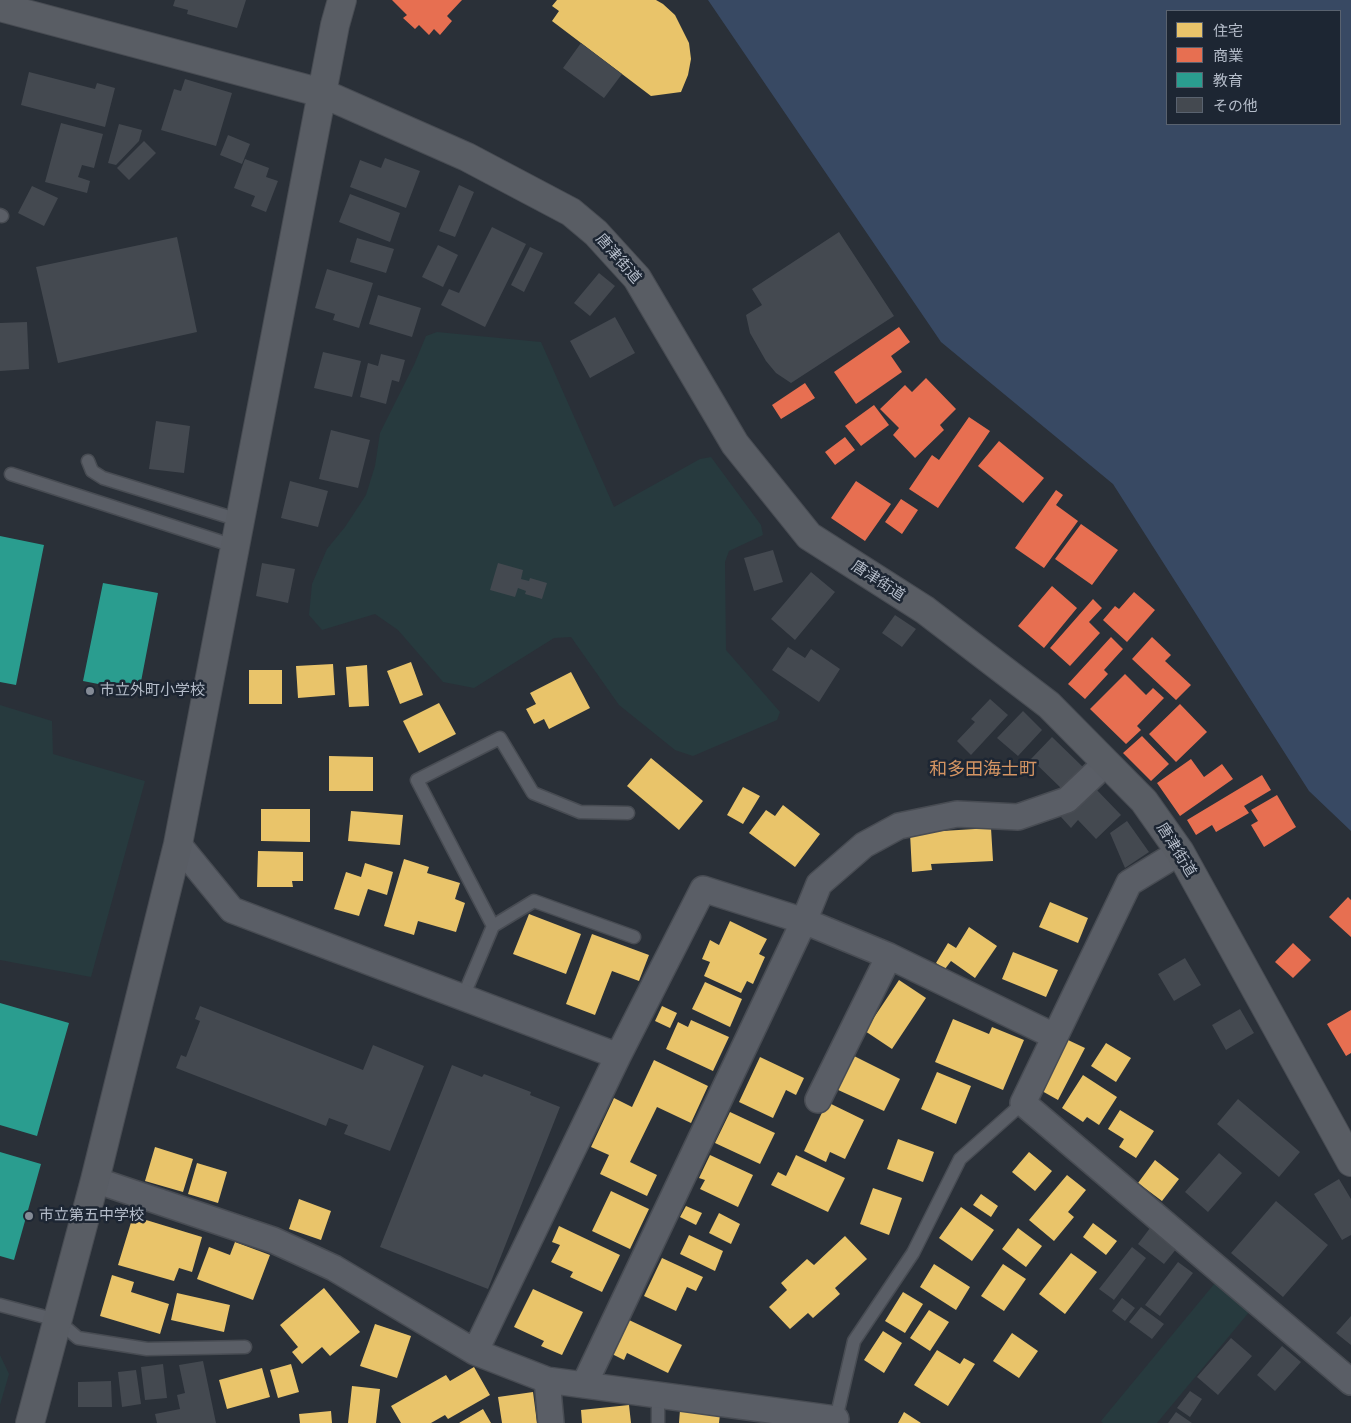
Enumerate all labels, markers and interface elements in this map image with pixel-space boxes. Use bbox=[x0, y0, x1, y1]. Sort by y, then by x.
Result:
legend bbox=[1166, 10, 1341, 125]
text: 住宅 bbox=[1213, 22, 1243, 39]
text: 商業 bbox=[1213, 47, 1243, 64]
text: 教育 bbox=[1213, 72, 1243, 89]
text: その他 bbox=[1213, 97, 1258, 114]
street label: 唐津街道 bbox=[592, 230, 644, 288]
street label: 唐津街道 bbox=[848, 557, 908, 605]
place label: 市立外町小学校 bbox=[100, 682, 205, 700]
marker: 市立外町小学校 bbox=[84, 685, 96, 697]
district label: 和多田海士町 bbox=[929, 759, 1037, 781]
street label: 唐津街道 bbox=[1152, 820, 1200, 880]
place label: 市立第五中学校 bbox=[39, 1207, 144, 1225]
marker: 市立第五中学校 bbox=[23, 1210, 35, 1222]

